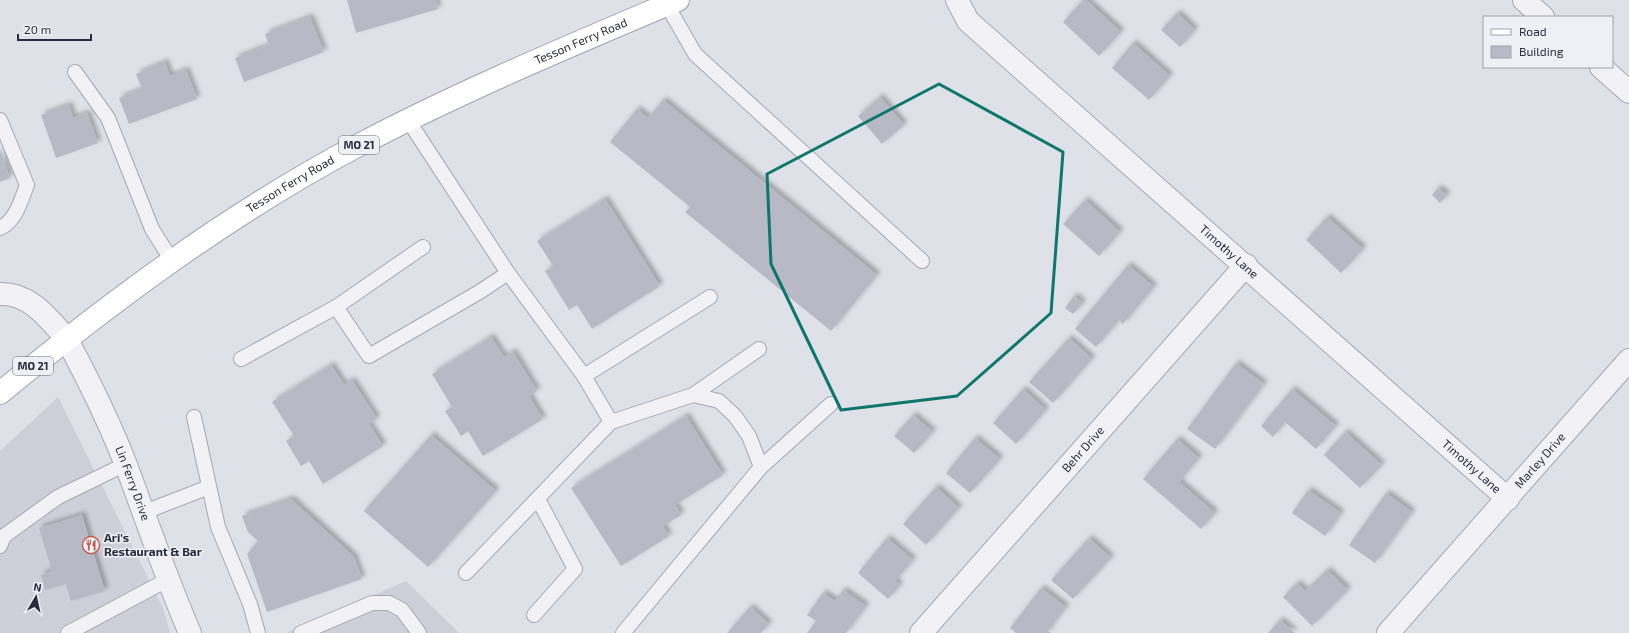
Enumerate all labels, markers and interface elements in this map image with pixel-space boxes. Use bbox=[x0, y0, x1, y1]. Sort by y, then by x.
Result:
street label: Tesson Ferry Road bbox=[532, 14, 629, 67]
scale bar bbox=[18, 16, 91, 42]
legend bbox=[1483, 16, 1613, 68]
text: 20 m bbox=[24, 22, 51, 36]
text: Road bbox=[1519, 24, 1547, 38]
text: Building bbox=[1519, 44, 1564, 58]
road number: MO 21 bbox=[339, 136, 379, 154]
street label: Tesson Ferry Road bbox=[243, 152, 336, 215]
street label: Timothy Lane bbox=[1197, 221, 1262, 281]
road number: MO 21 bbox=[13, 357, 53, 375]
street label: Behr Drive bbox=[1058, 423, 1106, 475]
street label: Marley Drive bbox=[1511, 429, 1568, 490]
street label: Timothy Lane bbox=[1440, 436, 1504, 496]
street label: Lin Ferry Drive bbox=[113, 444, 154, 522]
place label: Ari’s Restaurant & Bar bbox=[104, 530, 202, 558]
restaurant icon: Ari’s Restaurant & Bar bbox=[81, 535, 101, 555]
north arrow bbox=[16, 577, 56, 617]
text: N bbox=[33, 580, 43, 594]

